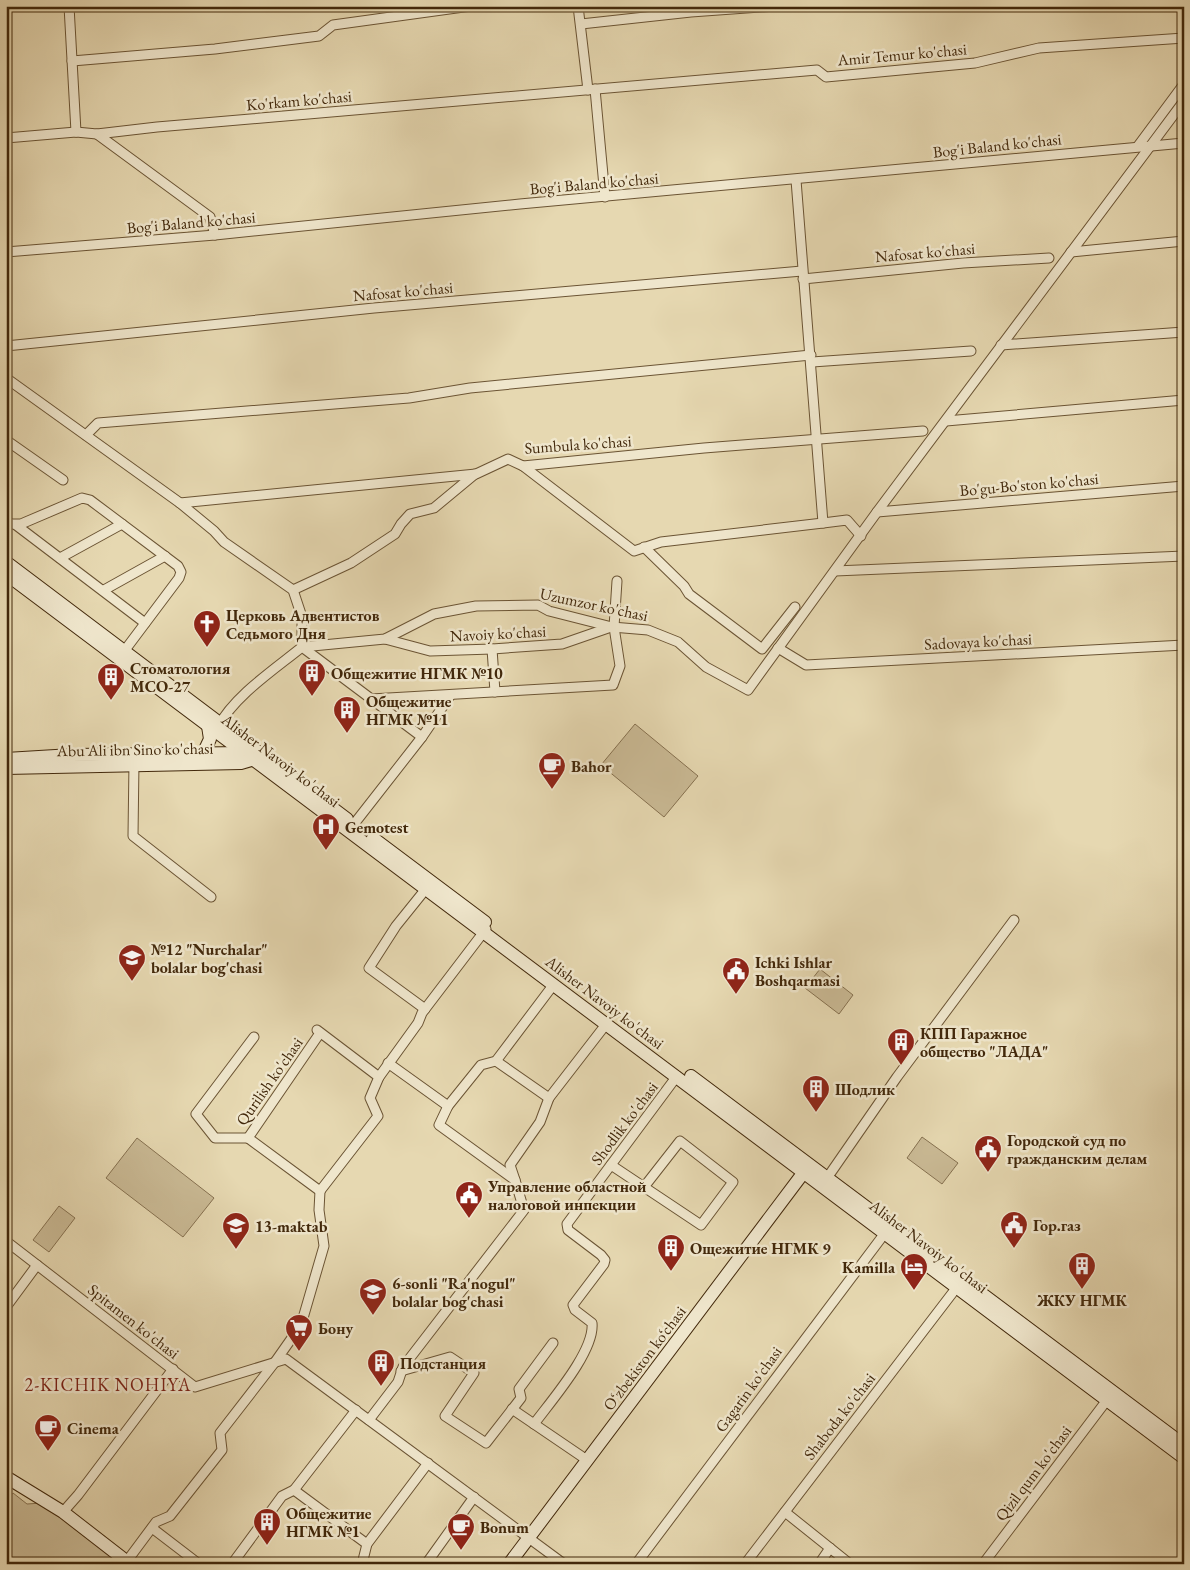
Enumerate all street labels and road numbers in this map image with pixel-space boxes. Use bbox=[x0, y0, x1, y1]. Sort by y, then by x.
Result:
street label: Amir Temur ko'chasi bbox=[836, 38, 968, 71]
street label: Ko'rkam ko'chasi bbox=[245, 85, 353, 116]
street label: Bog'i Baland ko'chasi bbox=[932, 128, 1062, 163]
street label: Bog'i Baland ko'chasi bbox=[529, 167, 659, 200]
street label: Bog'i Baland ko'chasi bbox=[126, 206, 256, 239]
street label: Nafosat ko'chasi bbox=[874, 238, 976, 267]
street label: Nafosat ko'chasi bbox=[352, 277, 454, 306]
street label: Sumbula ko'chasi bbox=[524, 430, 632, 459]
street label: Bo'gu-Bo'ston ko'chasi bbox=[959, 468, 1099, 501]
street label: Uzumzor ko'chasi bbox=[538, 583, 650, 626]
street label: Navoiy ko'chasi bbox=[449, 620, 547, 647]
street label: Sadovaya ko'chasi bbox=[924, 628, 1032, 655]
street label: Alisher Navoiy ko'chasi bbox=[216, 708, 344, 812]
street label: Abu Ali ibn Sino ko'chasi bbox=[56, 738, 214, 761]
street label: Alisher Navoiy ko'chasi bbox=[540, 950, 668, 1054]
street label: Qurilish ko'chasi bbox=[231, 1033, 308, 1130]
street label: Shodlik ko'chasi bbox=[586, 1077, 663, 1169]
street label: Alisher Navoiy ko'chasi bbox=[864, 1194, 992, 1298]
street label: Spitamen ko'chasi bbox=[84, 1279, 184, 1364]
street label: O‘zbekiston ko‘chasi bbox=[598, 1302, 691, 1415]
street label: Gagarin ko'chasi bbox=[710, 1342, 787, 1436]
street label: Shaboda ko'chasi bbox=[799, 1369, 880, 1464]
street label: Qizil qum ko'chasi bbox=[991, 1421, 1076, 1525]

